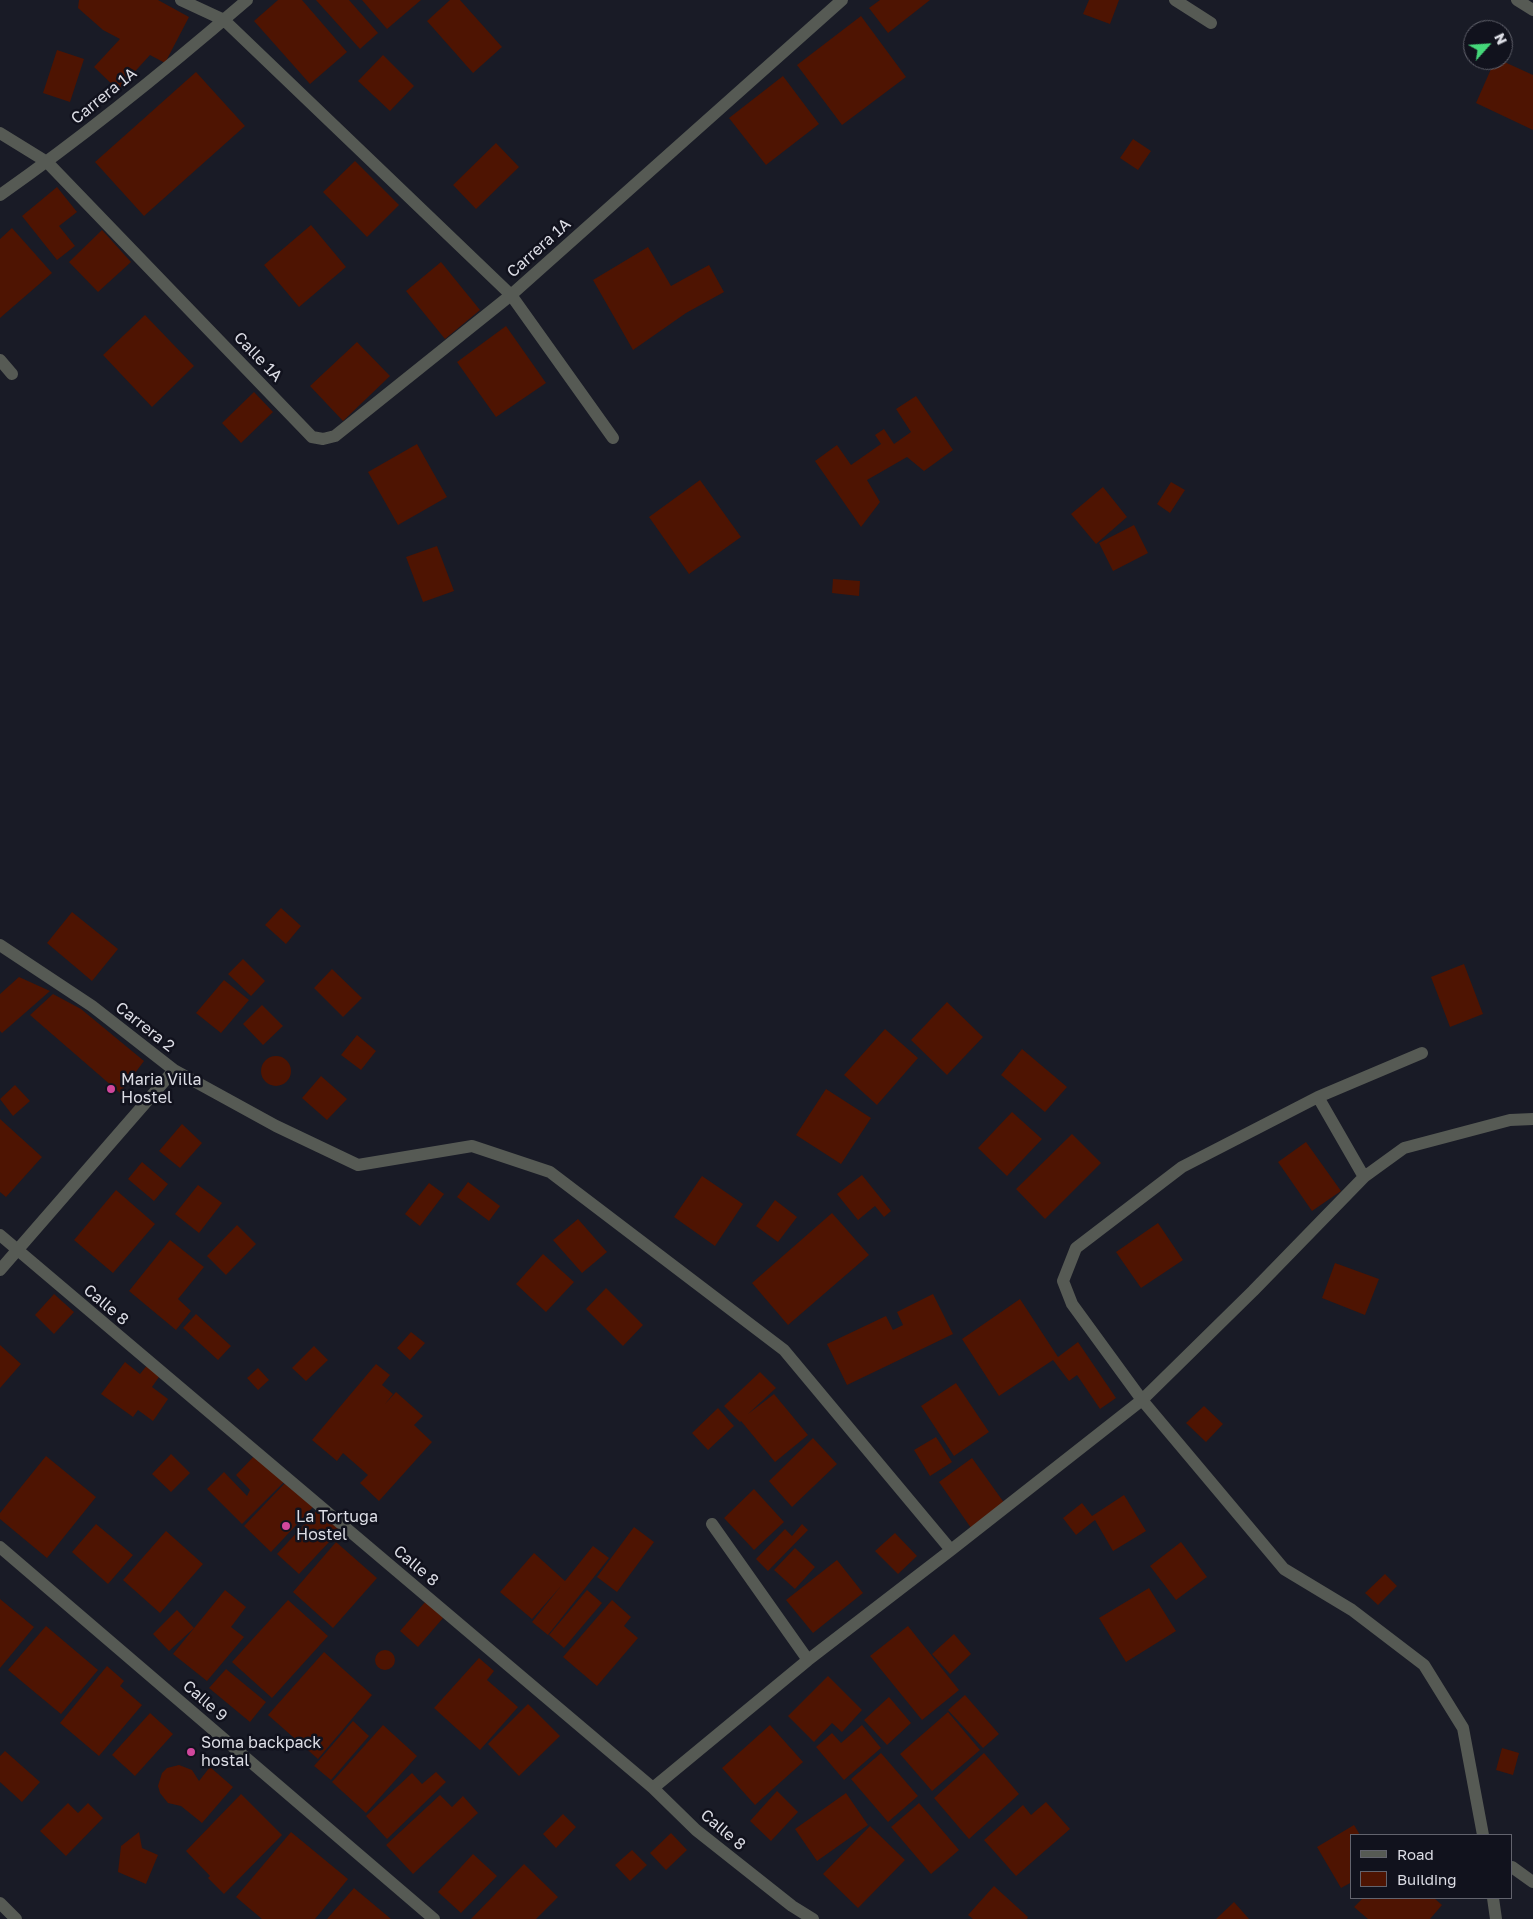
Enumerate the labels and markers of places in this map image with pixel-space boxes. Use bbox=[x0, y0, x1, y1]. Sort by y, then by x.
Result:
place label: Maria Villa Hostel bbox=[121, 1070, 202, 1108]
marker: Maria Villa Hostel bbox=[105, 1083, 117, 1095]
place label: La Tortuga Hostel bbox=[296, 1507, 378, 1545]
marker: La Tortuga Hostel bbox=[280, 1520, 292, 1532]
place label: Soma backpack hostal bbox=[201, 1733, 321, 1771]
marker: Soma backpack hostal bbox=[185, 1746, 197, 1758]

